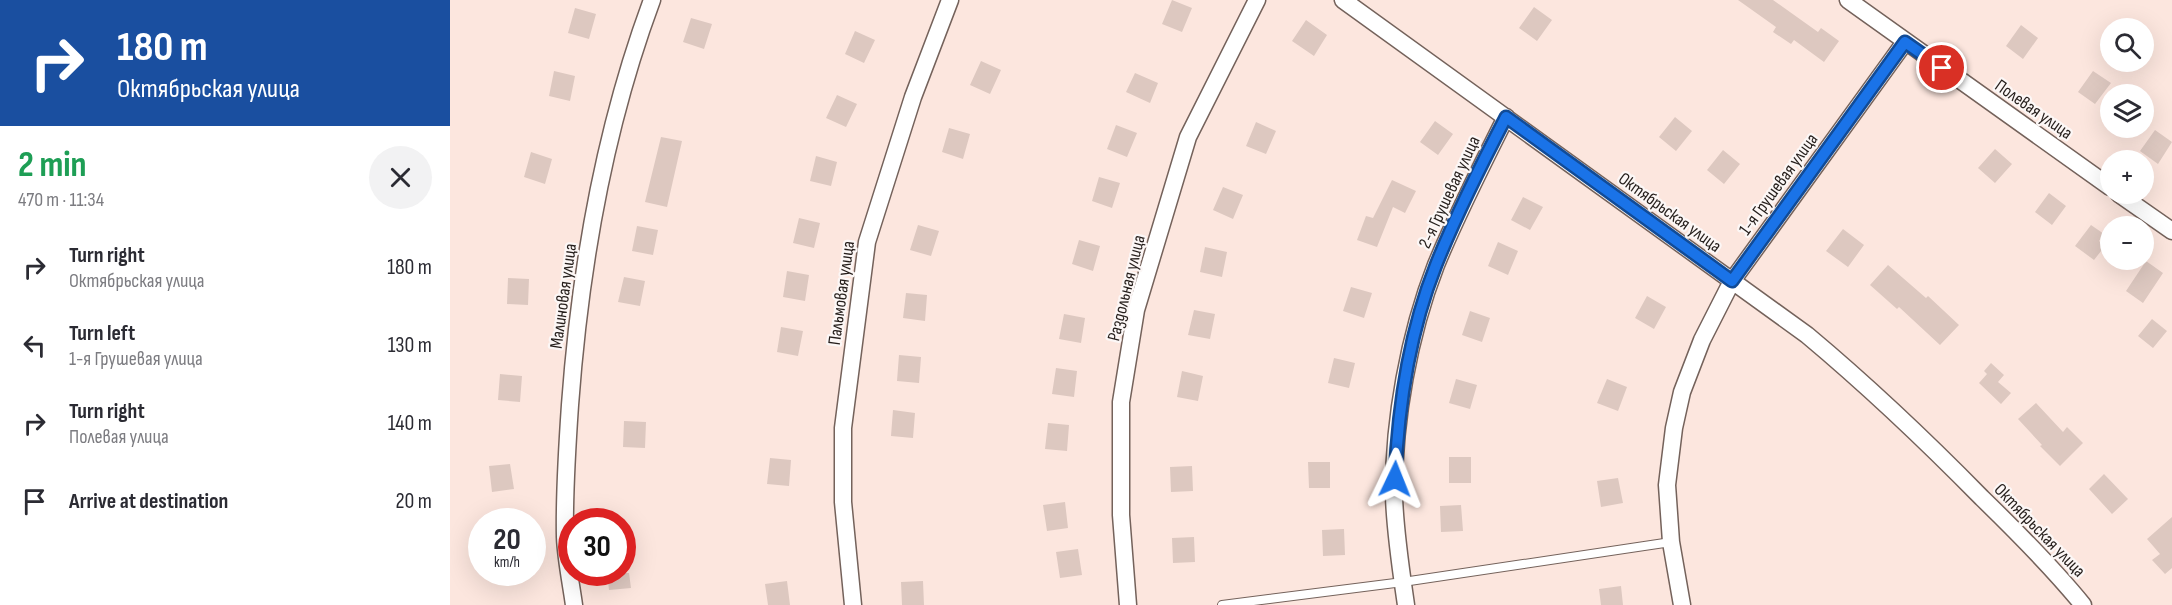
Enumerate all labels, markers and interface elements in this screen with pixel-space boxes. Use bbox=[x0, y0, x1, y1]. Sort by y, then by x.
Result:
map controls bbox=[2100, 18, 2154, 270]
button: search bbox=[2100, 18, 2154, 72]
text: 180 m bbox=[117, 22, 208, 73]
icon: right bbox=[18, 24, 96, 102]
pin bbox=[1916, 42, 1967, 93]
icon: arrive bbox=[1925, 51, 1958, 84]
text: Октябрьская улица bbox=[117, 73, 300, 105]
street label: Полевая улица bbox=[1991, 75, 2077, 144]
button: layers bbox=[2100, 84, 2154, 138]
street label: 1-я Грушевая улица bbox=[1735, 129, 1822, 239]
street label: 2-я Грушевая улица bbox=[1414, 133, 1485, 252]
text: 2 min bbox=[18, 144, 87, 187]
button: close bbox=[369, 146, 432, 209]
button: + bbox=[2100, 150, 2154, 204]
street label: Октябрьская улица bbox=[1614, 168, 1725, 257]
text: 470 m · 11:34 bbox=[18, 188, 104, 212]
button: − bbox=[2100, 216, 2154, 270]
street label: Раздольная улица bbox=[1103, 233, 1150, 343]
street label: Пальмовая улица bbox=[824, 240, 859, 347]
text: Turn right bbox=[69, 242, 145, 269]
street label: Малиновая улица bbox=[546, 242, 581, 350]
icon: right bbox=[18, 251, 51, 284]
text: 180 m bbox=[387, 254, 432, 281]
text: Октябрьская улица bbox=[69, 269, 205, 293]
text: Turn left bbox=[69, 320, 135, 347]
icon: left bbox=[18, 329, 51, 362]
text: 130 m bbox=[388, 332, 432, 359]
text: 1-я Грушевая улица bbox=[69, 347, 203, 371]
text: Turn right bbox=[69, 398, 145, 425]
icon: right bbox=[18, 407, 51, 440]
text: 140 m bbox=[388, 410, 432, 437]
text: Полевая улица bbox=[69, 425, 169, 449]
position arrow bbox=[1363, 447, 1427, 511]
street label: Октябрьская улица bbox=[1990, 479, 2090, 582]
icon: arrive bbox=[18, 485, 51, 518]
text: Arrive at destination bbox=[69, 488, 228, 515]
text: 20 m bbox=[396, 488, 432, 515]
speed limit sign: 30 bbox=[558, 508, 636, 586]
text: 20 bbox=[493, 522, 521, 558]
text: km/h bbox=[494, 553, 520, 572]

